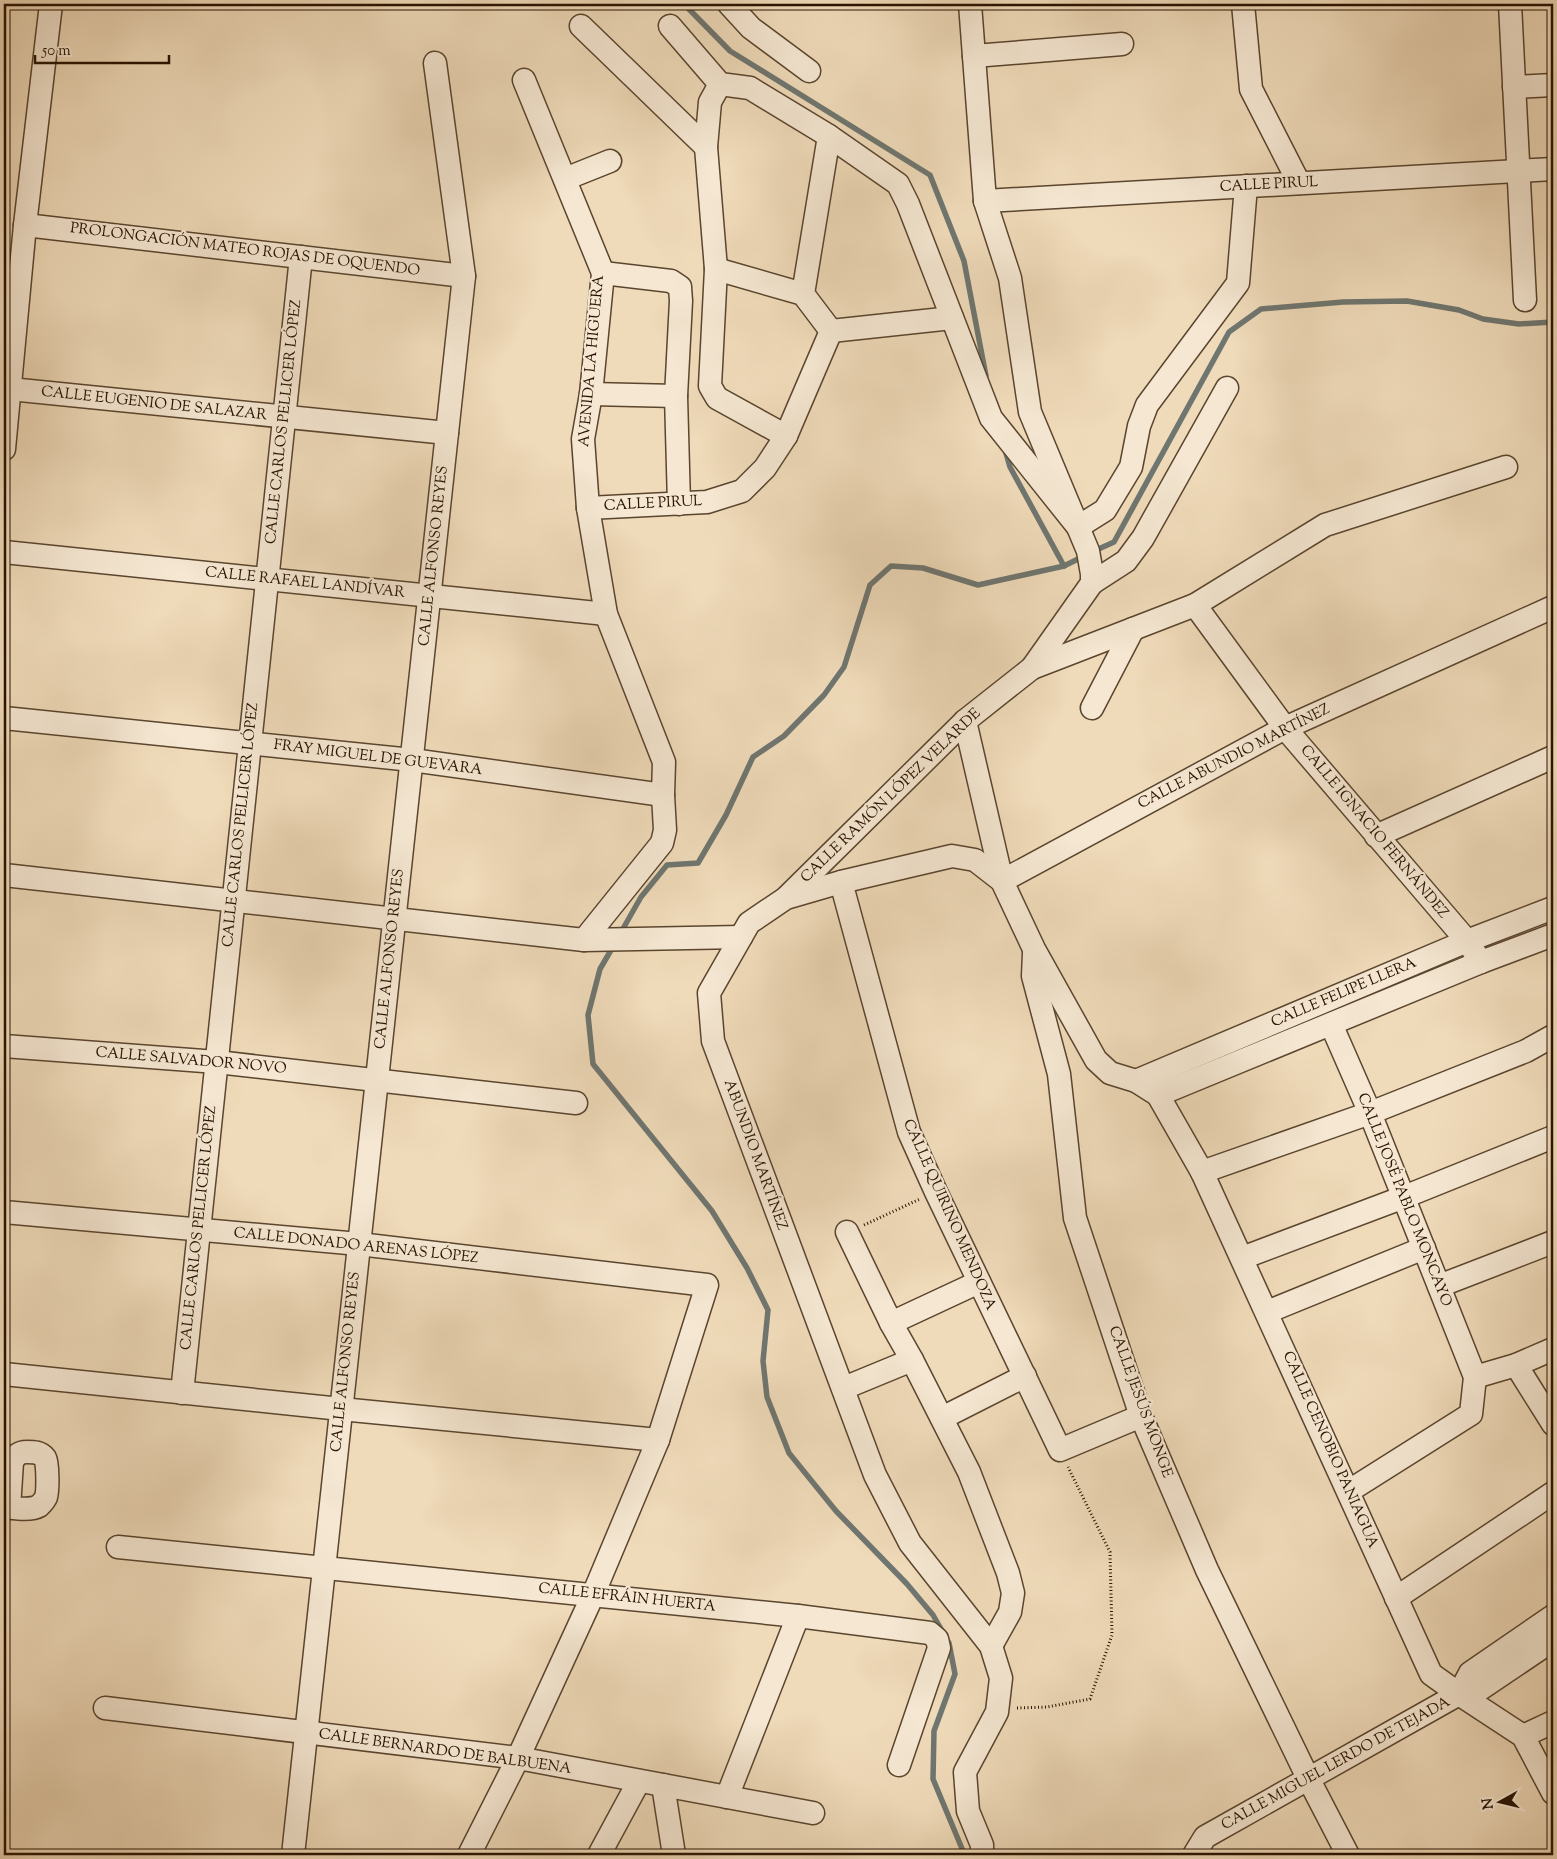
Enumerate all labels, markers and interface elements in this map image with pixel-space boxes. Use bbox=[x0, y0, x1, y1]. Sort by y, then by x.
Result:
scale bar bbox=[35, 32, 169, 64]
text: 50 m bbox=[41, 41, 71, 62]
street label: CALLE PIRUL bbox=[1219, 172, 1319, 198]
street label: PROLONGACIÓN MATEO ROJAS DE OQUENDO bbox=[69, 216, 422, 282]
street label: AVENIDA LA HIGUERA bbox=[574, 274, 610, 448]
street label: CALLE CARLOS PELLICER LÓPEZ bbox=[259, 298, 307, 545]
street label: CALLE EUGENIO DE SALAZAR bbox=[40, 382, 268, 426]
street label: CALLE ALFONSO REYES bbox=[414, 465, 454, 647]
street label: CALLE PIRUL bbox=[603, 491, 703, 517]
street label: CALLE RAFAEL LANDÍVAR bbox=[204, 561, 406, 604]
street label: CALLE ABUNDIO MARTÍNEZ bbox=[1134, 698, 1334, 815]
street label: CALLE CARLOS PELLICER LÓPEZ bbox=[216, 701, 264, 948]
street label: CALLE RAMÓN LÓPEZ VELARDE bbox=[795, 702, 986, 888]
street label: FRAY MIGUEL DE GUEVARA bbox=[272, 735, 484, 781]
street label: CALLE IGNACIO FERNÁNDEZ bbox=[1295, 740, 1454, 924]
street label: CALLE ALFONSO REYES bbox=[370, 868, 410, 1050]
street label: CALLE FELIPE LLERA bbox=[1268, 953, 1420, 1033]
street label: CALLE SALVADOR NOVO bbox=[95, 1042, 288, 1080]
street label: ABUNDIO MARTÍNEZ bbox=[718, 1076, 793, 1234]
street label: CALLE JOSÉ PABLO MONCAYO bbox=[1351, 1090, 1458, 1310]
street label: CALLE CARLOS PELLICER LÓPEZ bbox=[174, 1104, 222, 1351]
street label: CALLE QUIRINO MENDOZA bbox=[897, 1116, 1001, 1314]
street label: CALLE DONADO ARENAS LÓPEZ bbox=[233, 1221, 480, 1269]
street label: CALLE ALFONSO REYES bbox=[326, 1271, 366, 1453]
street label: CALLE JESÚS MONGE bbox=[1103, 1322, 1179, 1481]
street label: CALLE CENOBIO PANIAGUA bbox=[1277, 1348, 1383, 1552]
street label: CALLE EFRÁIN HUERTA bbox=[537, 1577, 717, 1618]
street label: CALLE MIGUEL LERDO DE TEJADA bbox=[1218, 1692, 1454, 1836]
street label: CALLE BERNARDO DE BALBUENA bbox=[317, 1724, 573, 1780]
north arrow bbox=[1474, 1776, 1524, 1826]
text: N bbox=[1478, 1797, 1500, 1810]

